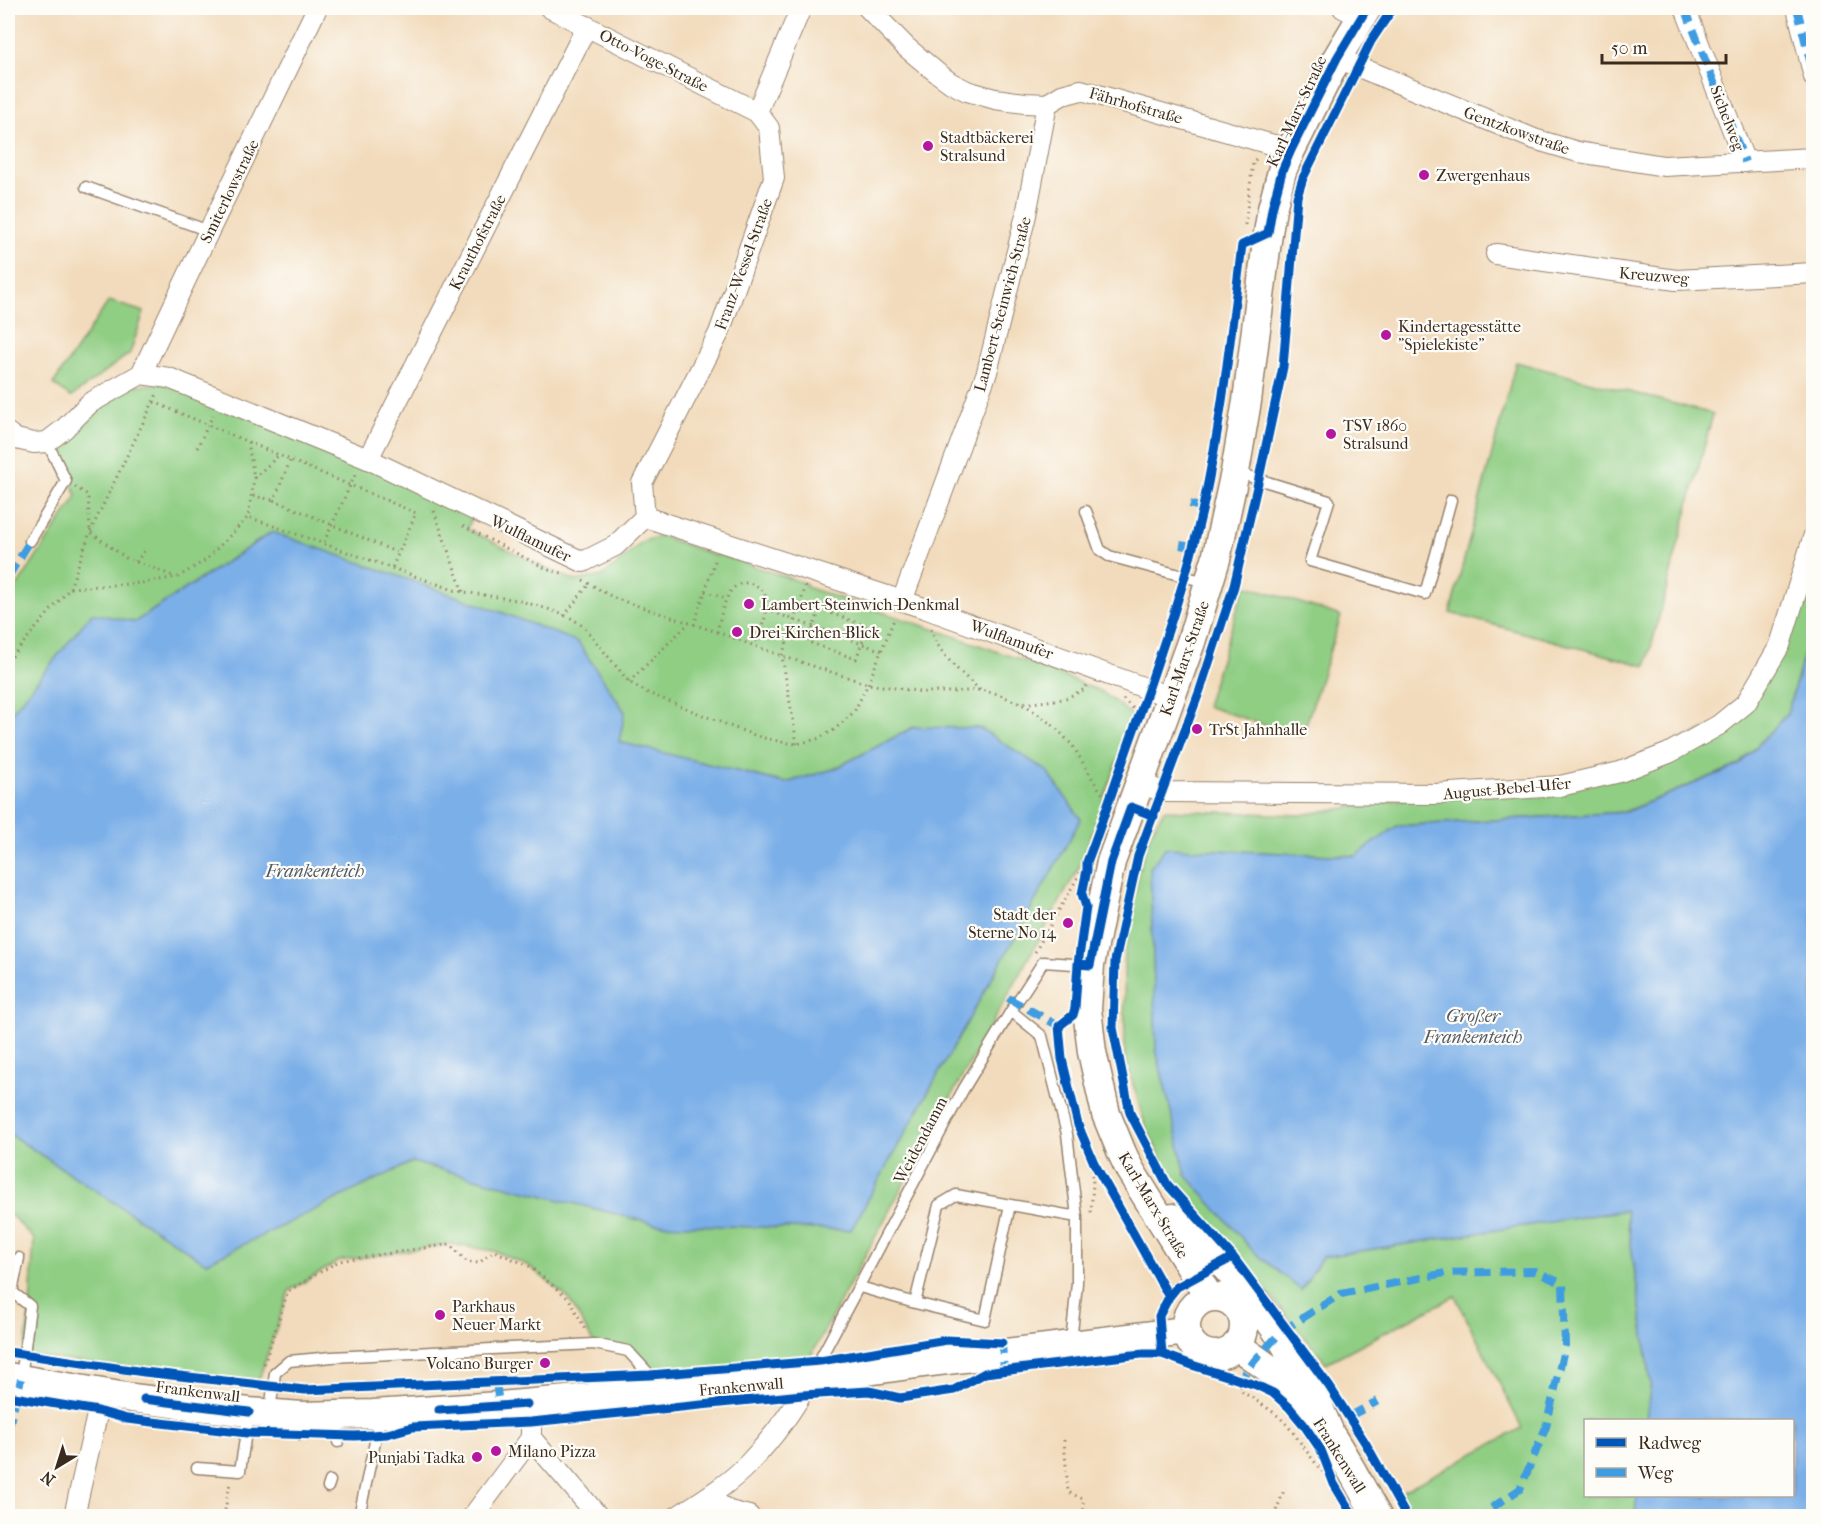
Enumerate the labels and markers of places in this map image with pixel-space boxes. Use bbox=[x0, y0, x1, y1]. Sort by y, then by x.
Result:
place label: Stadtbäckerei Stralsund bbox=[940, 128, 1034, 165]
marker: Stadtbäckerei Stralsund bbox=[921, 139, 935, 153]
place label: Zwergenhaus bbox=[1436, 166, 1530, 185]
marker: Zwergenhaus bbox=[1417, 168, 1431, 182]
place label: Kindertagesstätte "Spielekiste" bbox=[1398, 317, 1521, 354]
marker: Kindertagesstätte "Spielekiste" bbox=[1379, 328, 1393, 342]
place label: TSV 1860 Stralsund bbox=[1343, 416, 1409, 453]
marker: TSV 1860 Stralsund bbox=[1324, 427, 1338, 441]
place label: Lambert-Steinwich-Denkmal bbox=[761, 595, 960, 614]
marker: Lambert-Steinwich-Denkmal bbox=[742, 597, 756, 611]
place label: Drei-Kirchen-Blick bbox=[749, 623, 881, 642]
marker: Drei-Kirchen-Blick bbox=[730, 625, 744, 639]
place label: TrSt Jahnhalle bbox=[1209, 720, 1307, 739]
marker: TrSt Jahnhalle bbox=[1190, 722, 1204, 736]
place label: Stadt der Sterne No 14 bbox=[968, 905, 1057, 942]
marker: Stadt der Sterne No 14 bbox=[1061, 916, 1075, 930]
place label: Parkhaus Neuer Markt bbox=[452, 1297, 542, 1334]
marker: Parkhaus Neuer Markt bbox=[433, 1308, 447, 1322]
place label: Volcano Burger bbox=[426, 1354, 533, 1373]
marker: Volcano Burger bbox=[538, 1356, 552, 1370]
place label: Milano Pizza bbox=[508, 1442, 596, 1461]
marker: Milano Pizza bbox=[489, 1444, 503, 1458]
place label: Punjabi Tadka bbox=[368, 1448, 466, 1467]
marker: Punjabi Tadka bbox=[470, 1450, 484, 1464]

